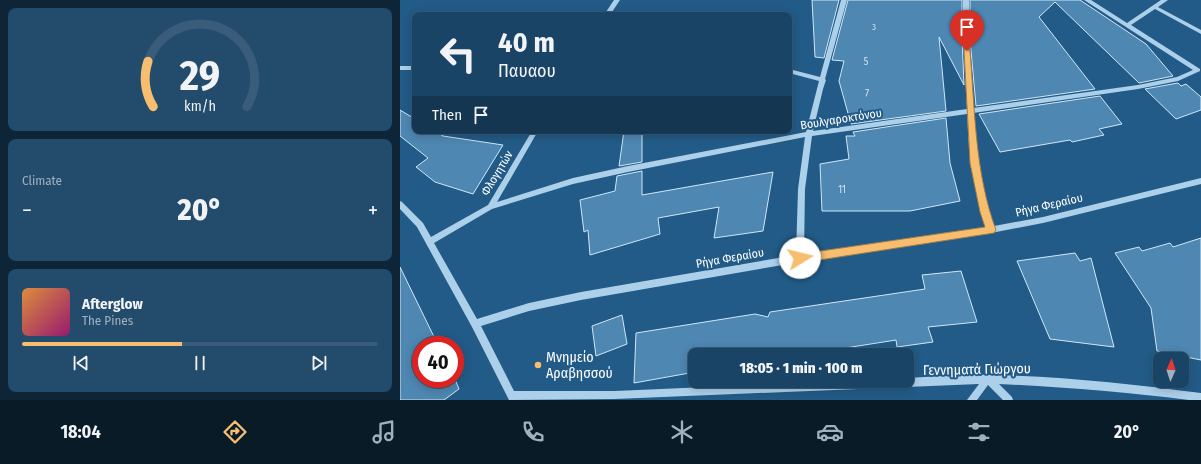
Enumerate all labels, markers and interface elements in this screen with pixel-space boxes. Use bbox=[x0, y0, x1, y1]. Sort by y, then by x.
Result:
pin bbox=[950, 10, 984, 51]
icon: arrive bbox=[956, 16, 978, 38]
house number: 3 bbox=[872, 22, 876, 32]
text: 40 m bbox=[498, 26, 555, 59]
icon: left bbox=[432, 28, 484, 80]
text: 29 bbox=[179, 51, 220, 101]
house number: 5 bbox=[864, 56, 869, 68]
text: Παυαου bbox=[498, 60, 556, 82]
house number: 7 bbox=[865, 88, 869, 100]
text: km/h bbox=[184, 98, 216, 115]
icon: arrive bbox=[470, 104, 492, 126]
text: Then bbox=[432, 106, 462, 124]
street label: Βουλγαροκτόνου bbox=[799, 106, 883, 132]
street label: Φλογητών bbox=[478, 147, 516, 198]
text: Climate bbox=[22, 173, 62, 188]
house number: 11 bbox=[838, 184, 846, 196]
street label: Ρήγα Φεραίου bbox=[1014, 190, 1084, 220]
text: 20° bbox=[178, 192, 222, 228]
text: − bbox=[22, 197, 32, 224]
text: + bbox=[368, 197, 378, 224]
position arrow bbox=[779, 237, 821, 279]
street label: Ρήγα Φεραίου bbox=[695, 245, 765, 271]
text: Afterglow bbox=[82, 295, 143, 313]
text: The Pines bbox=[82, 313, 133, 328]
speed limit sign: 40 bbox=[412, 336, 464, 388]
place label: Μνημείο Αραβησσού bbox=[546, 349, 613, 382]
icon: previous bbox=[70, 352, 92, 374]
icon: pause bbox=[189, 352, 211, 374]
icon: next bbox=[308, 352, 330, 374]
north arrow bbox=[1153, 352, 1189, 388]
map controls bbox=[1153, 352, 1189, 388]
text: 18:05 · 1 min · 100 m bbox=[740, 359, 862, 377]
marker: Μνημείο Αραβησσού bbox=[533, 360, 543, 370]
street label: Γεννηματά Γιώργου bbox=[923, 360, 1031, 379]
icon: directions bbox=[221, 418, 249, 446]
icon: music bbox=[370, 418, 398, 446]
icon: phone bbox=[519, 418, 547, 446]
icon: climate bbox=[668, 418, 696, 446]
icon: car bbox=[816, 418, 844, 446]
icon: filters bbox=[965, 418, 993, 446]
text: 18:04 bbox=[60, 421, 101, 443]
text: 20° bbox=[1114, 421, 1141, 443]

